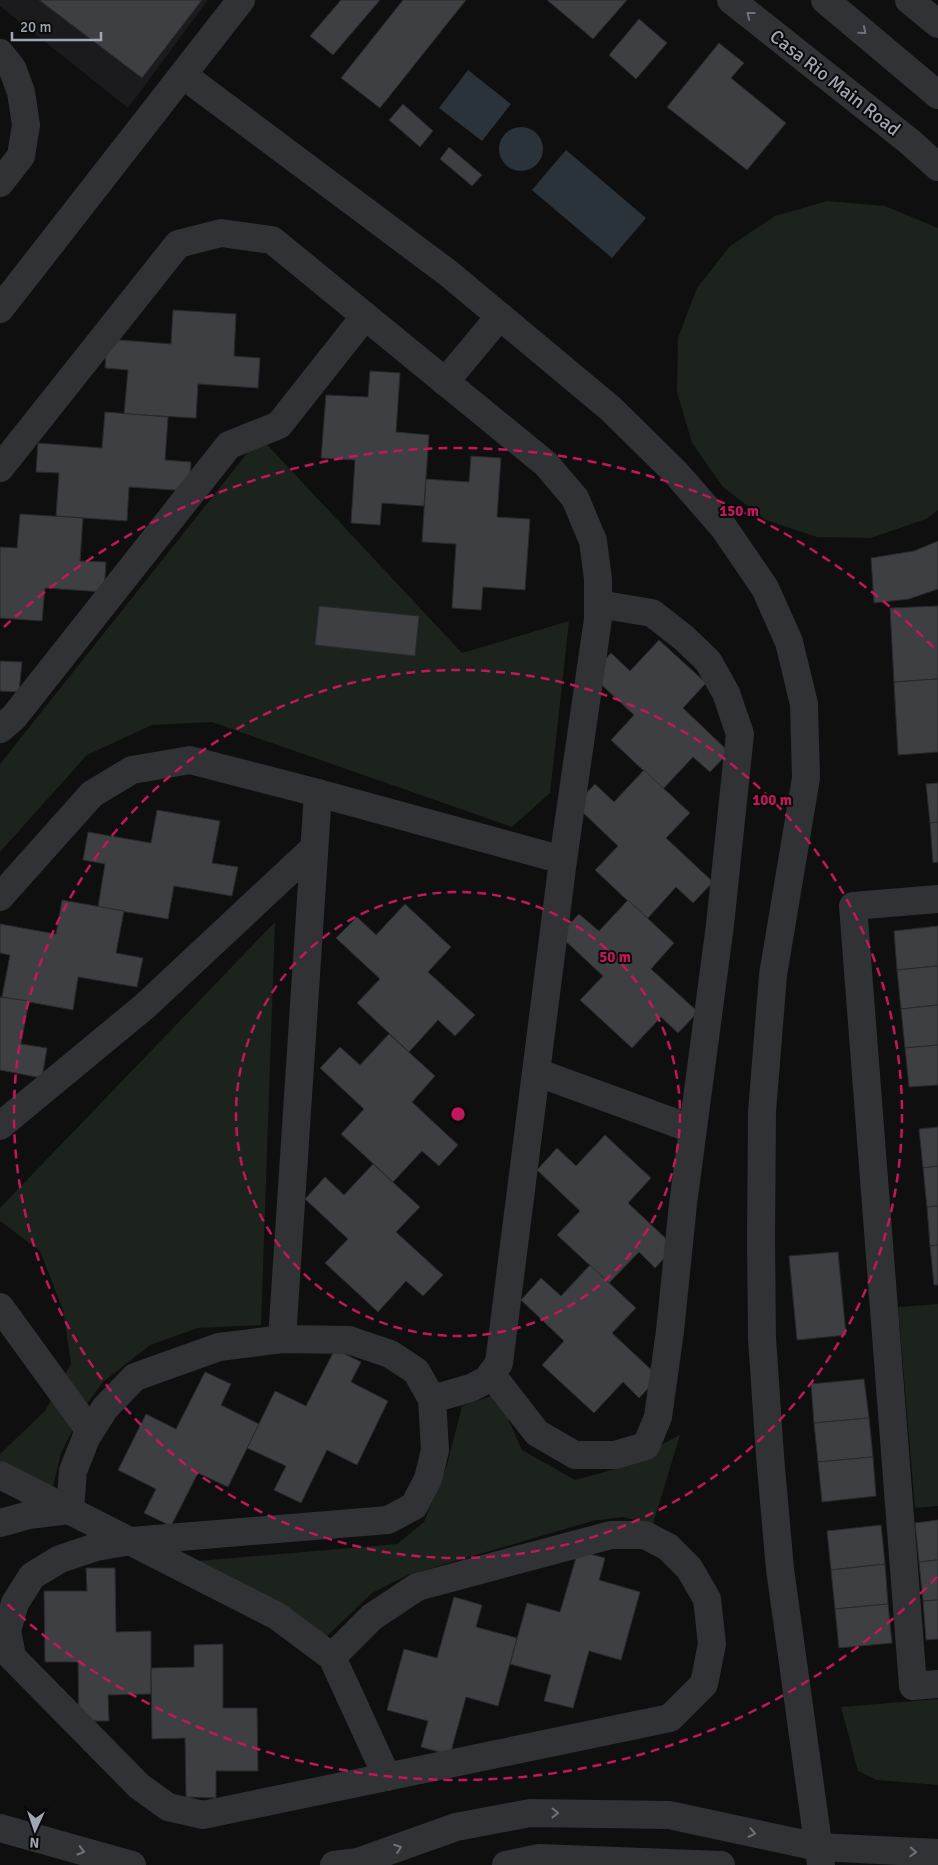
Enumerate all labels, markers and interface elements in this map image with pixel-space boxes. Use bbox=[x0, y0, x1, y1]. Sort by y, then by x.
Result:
scale bar bbox=[12, 10, 101, 42]
one-way arrow bbox=[747, 13, 756, 21]
text: 20 m bbox=[20, 18, 51, 36]
street label: Casa Rio Main Road bbox=[765, 25, 905, 141]
one-way arrow bbox=[857, 26, 866, 35]
text: 150 m bbox=[719, 502, 759, 520]
text: 100 m bbox=[752, 791, 792, 809]
text: 50 m bbox=[599, 948, 631, 966]
centre of rings bbox=[449, 1105, 467, 1123]
north arrow bbox=[10, 1805, 60, 1855]
one-way arrow bbox=[552, 1808, 559, 1818]
one-way arrow bbox=[748, 1828, 757, 1838]
text: N bbox=[29, 1834, 40, 1851]
one-way arrow bbox=[393, 1844, 402, 1854]
one-way arrow bbox=[76, 1845, 84, 1855]
one-way arrow bbox=[910, 1846, 918, 1857]

